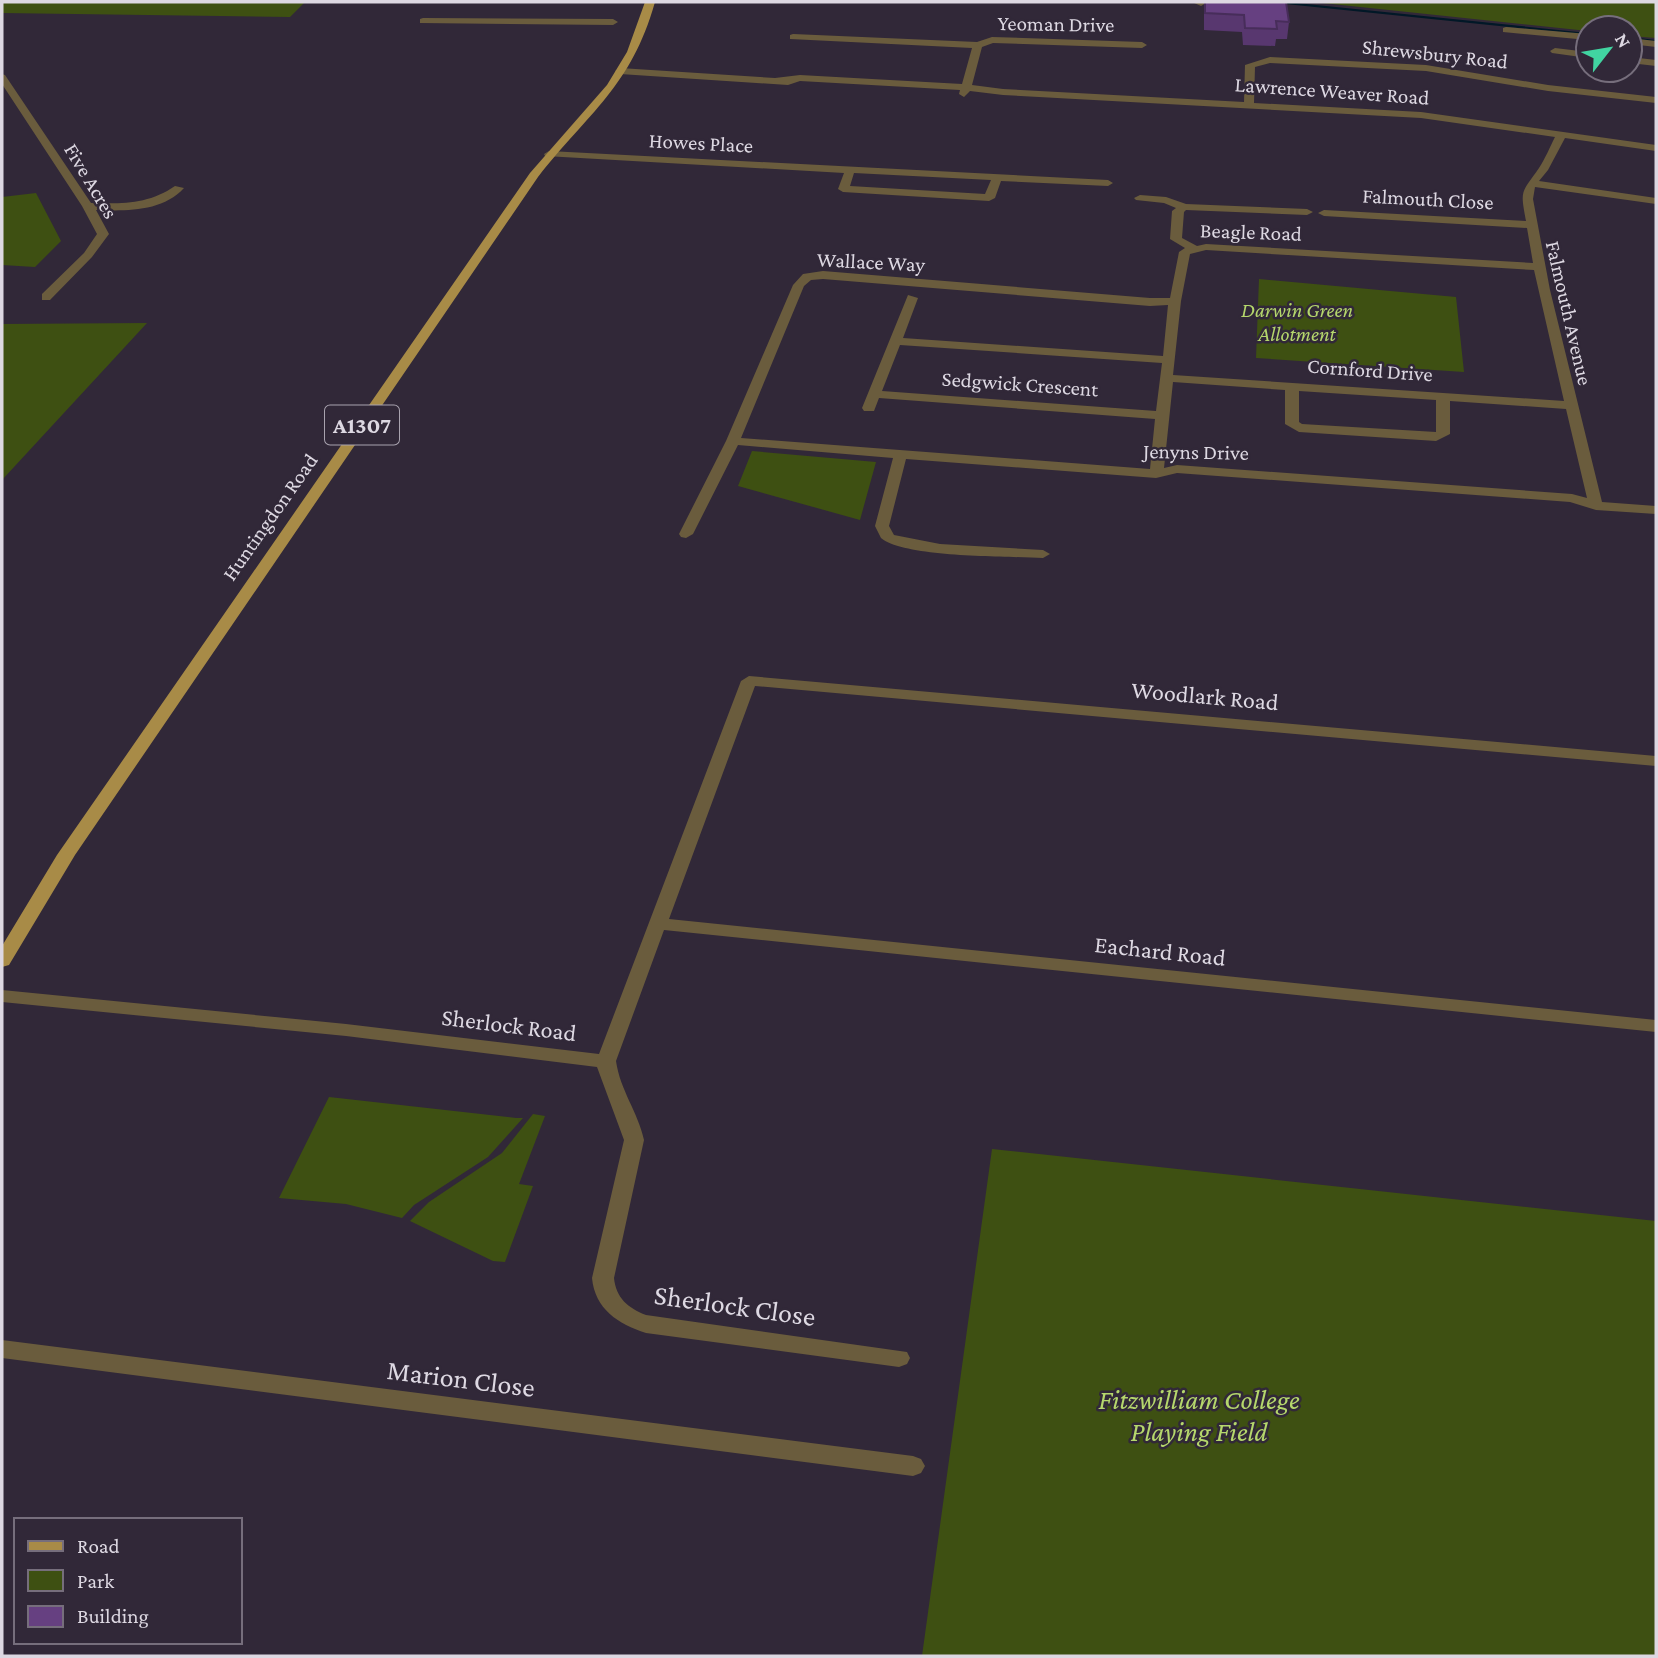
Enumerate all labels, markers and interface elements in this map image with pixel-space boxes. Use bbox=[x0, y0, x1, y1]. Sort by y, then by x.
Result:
street label: Yeoman Drive bbox=[997, 11, 1115, 37]
north arrow bbox=[1574, 14, 1644, 84]
text: N bbox=[1611, 30, 1636, 52]
street label: Shrewsbury Road bbox=[1361, 34, 1509, 74]
street label: Lawrence Weaver Road bbox=[1234, 72, 1430, 110]
street label: Howes Place bbox=[648, 128, 754, 158]
street label: Five Acres bbox=[59, 139, 123, 223]
street label: Falmouth Close bbox=[1362, 184, 1494, 214]
street label: Beagle Road bbox=[1200, 218, 1302, 246]
street label: Falmouth Avenue bbox=[1541, 238, 1597, 388]
street label: Wallace Way bbox=[816, 247, 926, 277]
park label: Darwin Green Allotment bbox=[1241, 298, 1353, 346]
street label: Cornford Drive bbox=[1306, 354, 1434, 386]
street label: Sedgwick Crescent bbox=[941, 367, 1100, 402]
road number: A1307 bbox=[325, 406, 399, 444]
street label: Jenyns Drive bbox=[1141, 439, 1249, 465]
street label: Huntingdon Road bbox=[217, 449, 323, 585]
street label: Woodlark Road bbox=[1130, 676, 1280, 715]
street label: Eachard Road bbox=[1093, 930, 1227, 971]
street label: Sherlock Road bbox=[440, 1003, 578, 1046]
street label: Sherlock Close bbox=[652, 1279, 818, 1332]
street label: Marion Close bbox=[385, 1354, 537, 1403]
park label: Fitzwilliam College Playing Field bbox=[1098, 1384, 1300, 1447]
legend bbox=[14, 1518, 242, 1644]
text: Road bbox=[77, 1534, 120, 1558]
text: Park bbox=[77, 1569, 114, 1593]
text: Building bbox=[77, 1604, 149, 1628]

